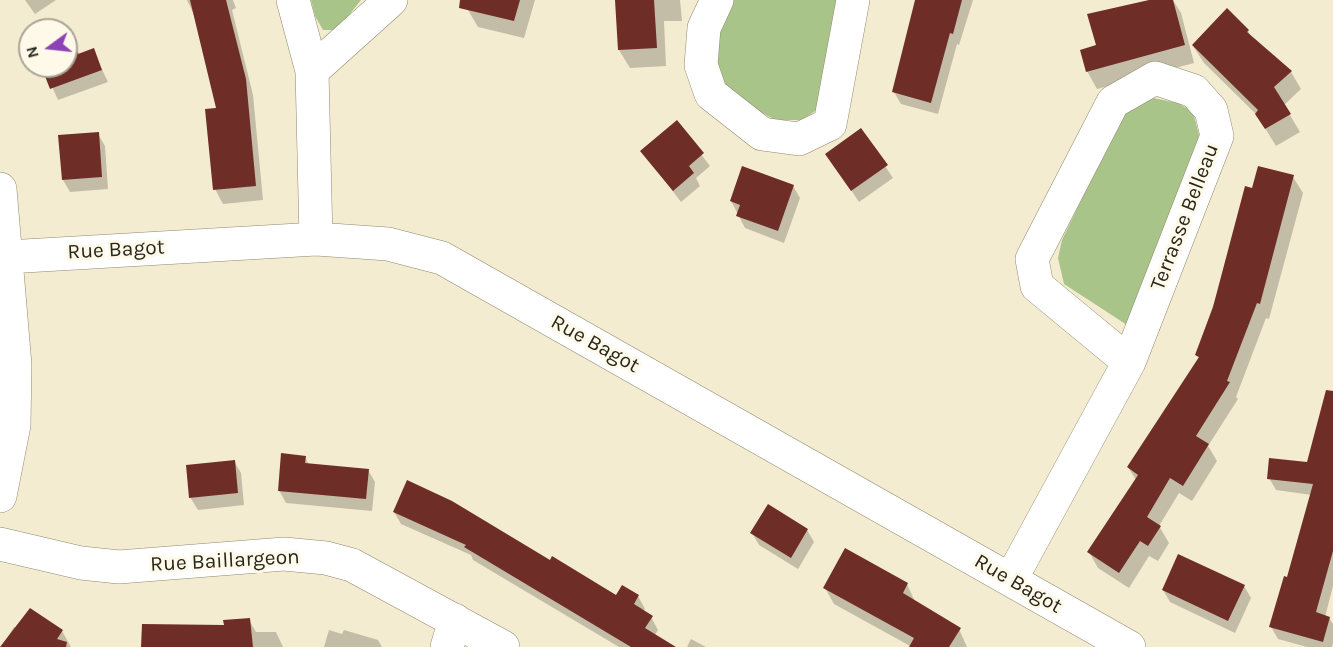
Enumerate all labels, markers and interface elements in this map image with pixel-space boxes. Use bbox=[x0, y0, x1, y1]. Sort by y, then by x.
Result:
north arrow bbox=[18, 18, 78, 78]
text: N bbox=[21, 44, 43, 60]
street label: Terrasse Belleau bbox=[1145, 140, 1225, 294]
street label: Rue Bagot bbox=[67, 235, 165, 265]
street label: Rue Bagot bbox=[546, 309, 644, 379]
street label: Rue Baillargeon bbox=[150, 545, 300, 577]
street label: Rue Bagot bbox=[970, 549, 1066, 619]

